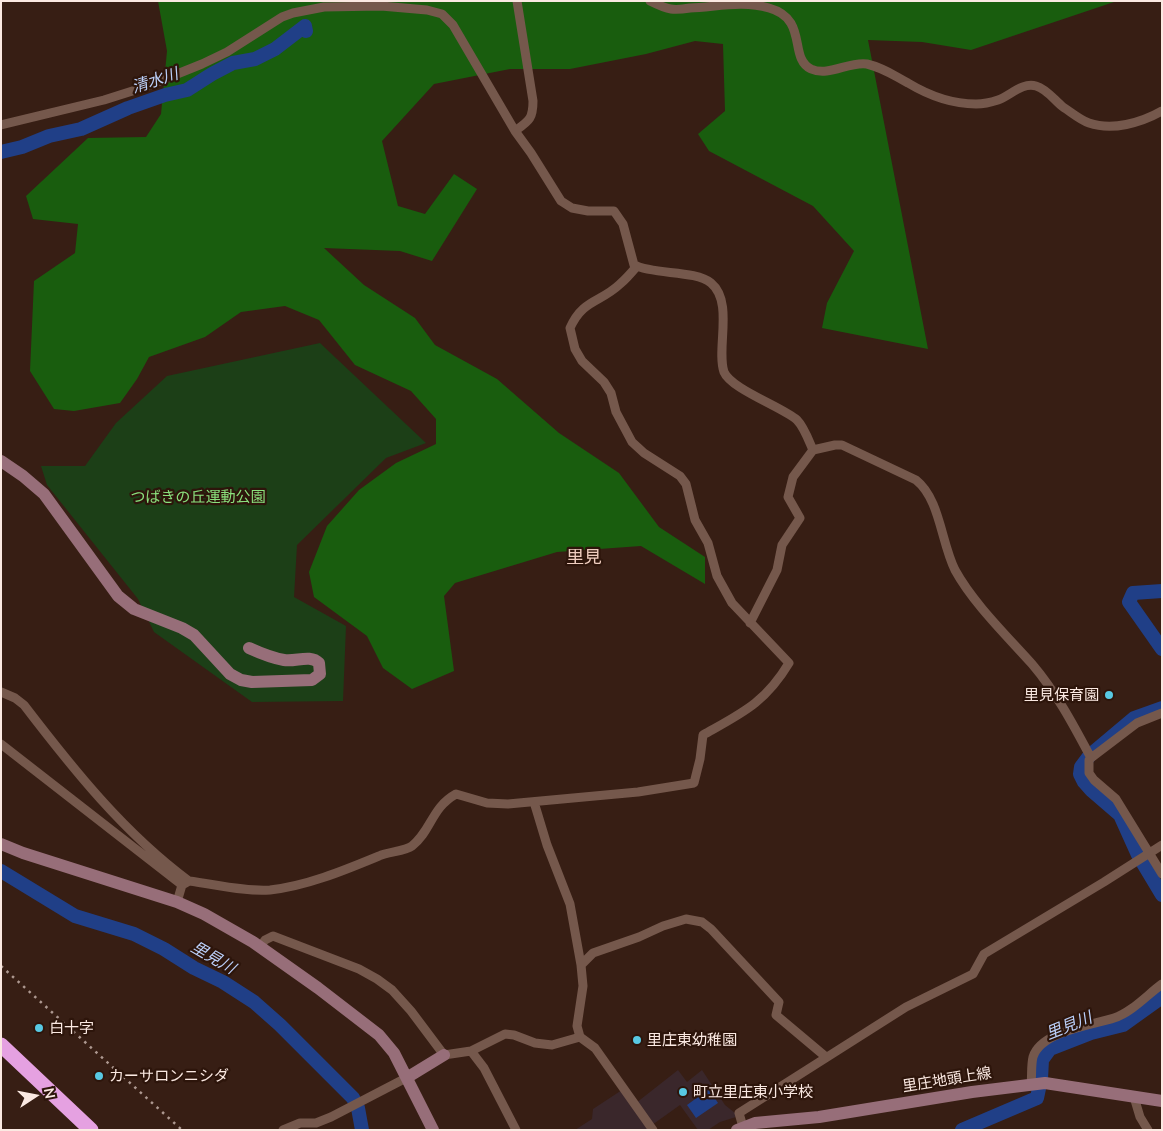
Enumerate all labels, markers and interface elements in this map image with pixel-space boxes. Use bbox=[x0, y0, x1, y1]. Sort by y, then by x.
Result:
water label: 清水川 bbox=[129, 64, 181, 98]
park label: つばきの丘運動公園 bbox=[131, 488, 265, 506]
district label: 里見 bbox=[566, 547, 602, 569]
place label: 里見保育園 bbox=[1024, 686, 1099, 704]
marker: 里見保育園 bbox=[1103, 689, 1115, 701]
water label: 里見川 bbox=[187, 938, 239, 978]
water label: 里見川 bbox=[1043, 1008, 1095, 1044]
place label: 白十字 bbox=[49, 1019, 94, 1037]
marker: 白十字 bbox=[33, 1022, 45, 1034]
place label: 里庄東幼稚園 bbox=[647, 1031, 737, 1049]
marker: 里庄東幼稚園 bbox=[631, 1034, 643, 1046]
street label: 里庄地頭上線 bbox=[901, 1064, 993, 1096]
place label: カーサロンニシダ bbox=[109, 1067, 229, 1085]
marker: カーサロンニシダ bbox=[93, 1070, 105, 1082]
north arrow bbox=[10, 1071, 60, 1121]
place label: 町立里庄東小学校 bbox=[693, 1083, 813, 1101]
text: N bbox=[40, 1086, 60, 1100]
marker: 町立里庄東小学校 bbox=[677, 1086, 689, 1098]

